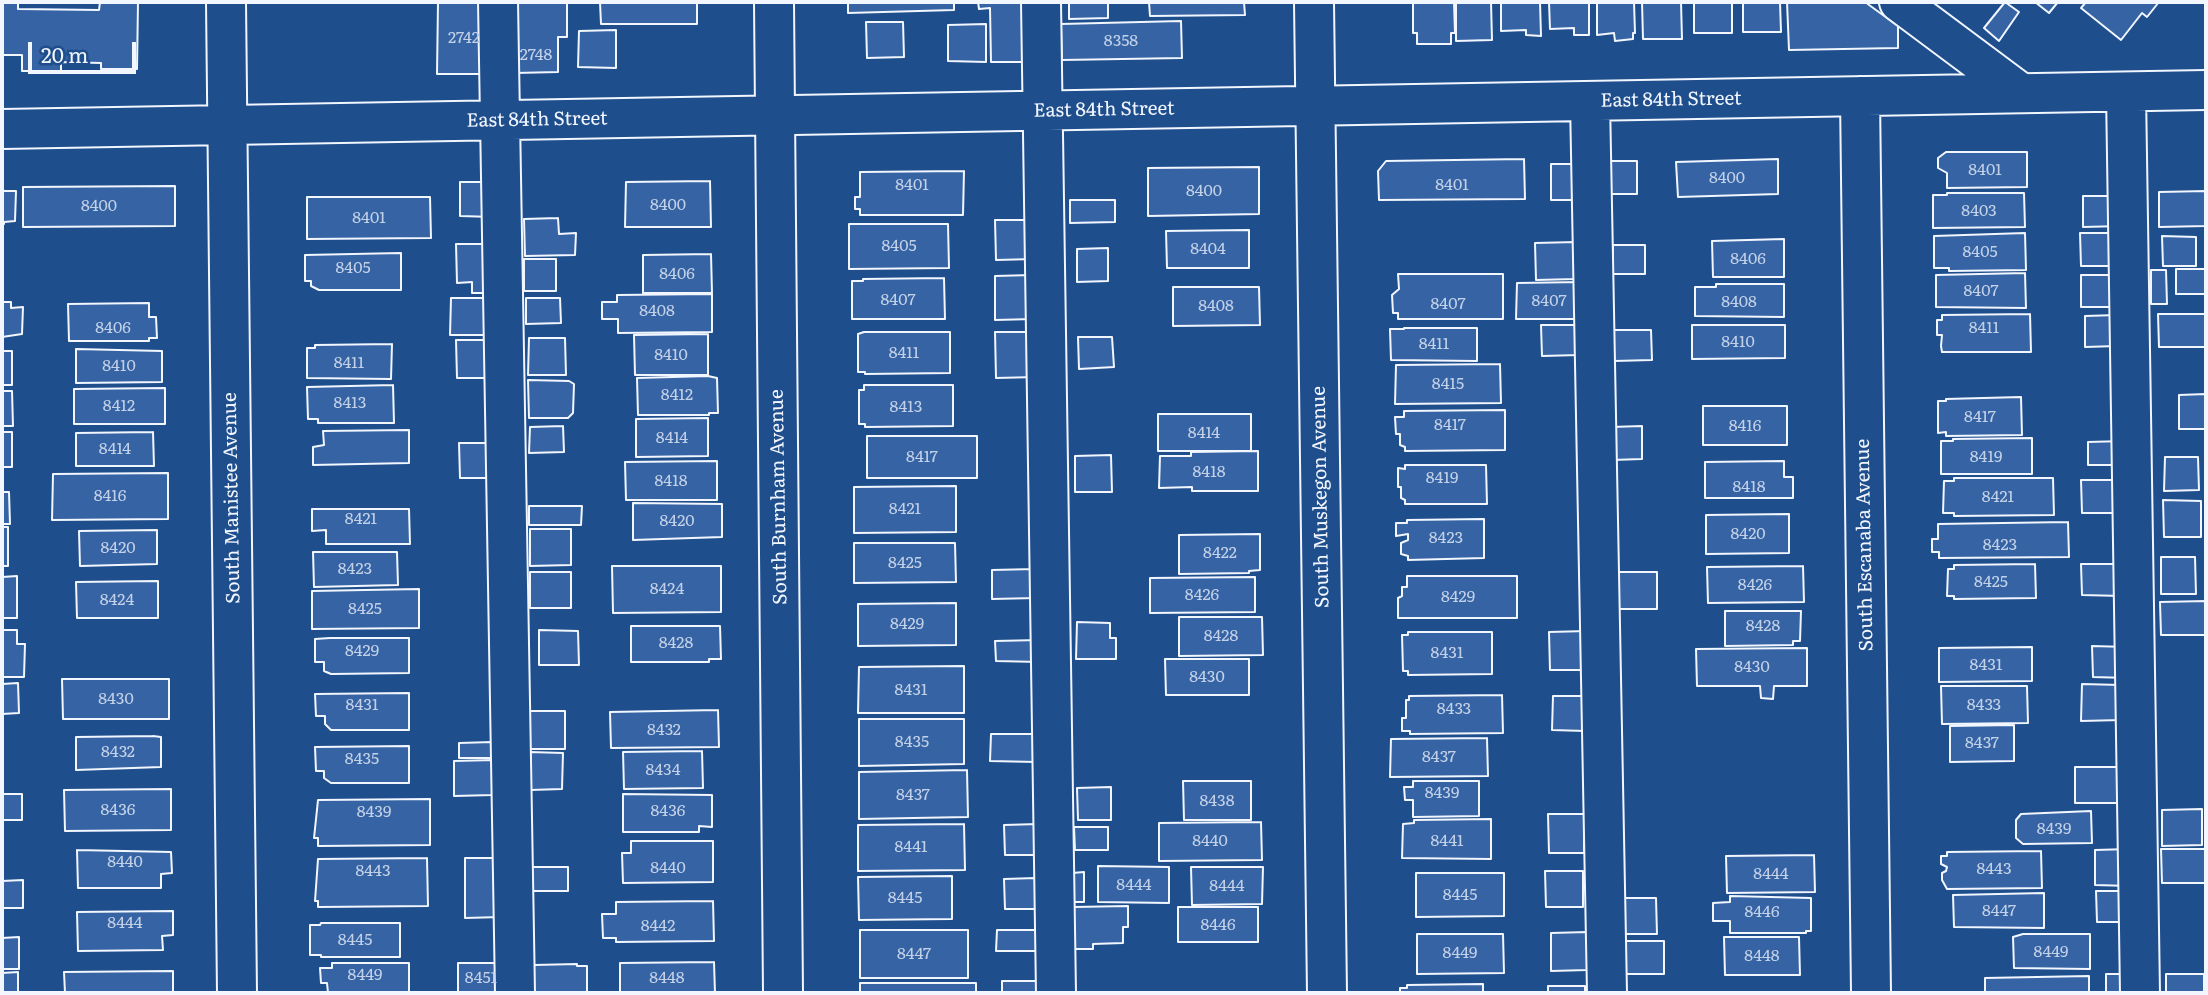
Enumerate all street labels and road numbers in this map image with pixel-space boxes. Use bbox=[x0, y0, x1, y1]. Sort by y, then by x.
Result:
street label: East 84th Street bbox=[1600, 87, 1742, 113]
street label: East 84th Street bbox=[1033, 97, 1175, 123]
street label: East 84th Street bbox=[466, 107, 608, 133]
street label: South Muskegon Avenue bbox=[1308, 386, 1334, 608]
street label: South Burnham Avenue bbox=[766, 389, 792, 605]
street label: South Manistee Avenue bbox=[219, 392, 245, 604]
street label: South Escanaba Avenue bbox=[1852, 438, 1878, 652]

